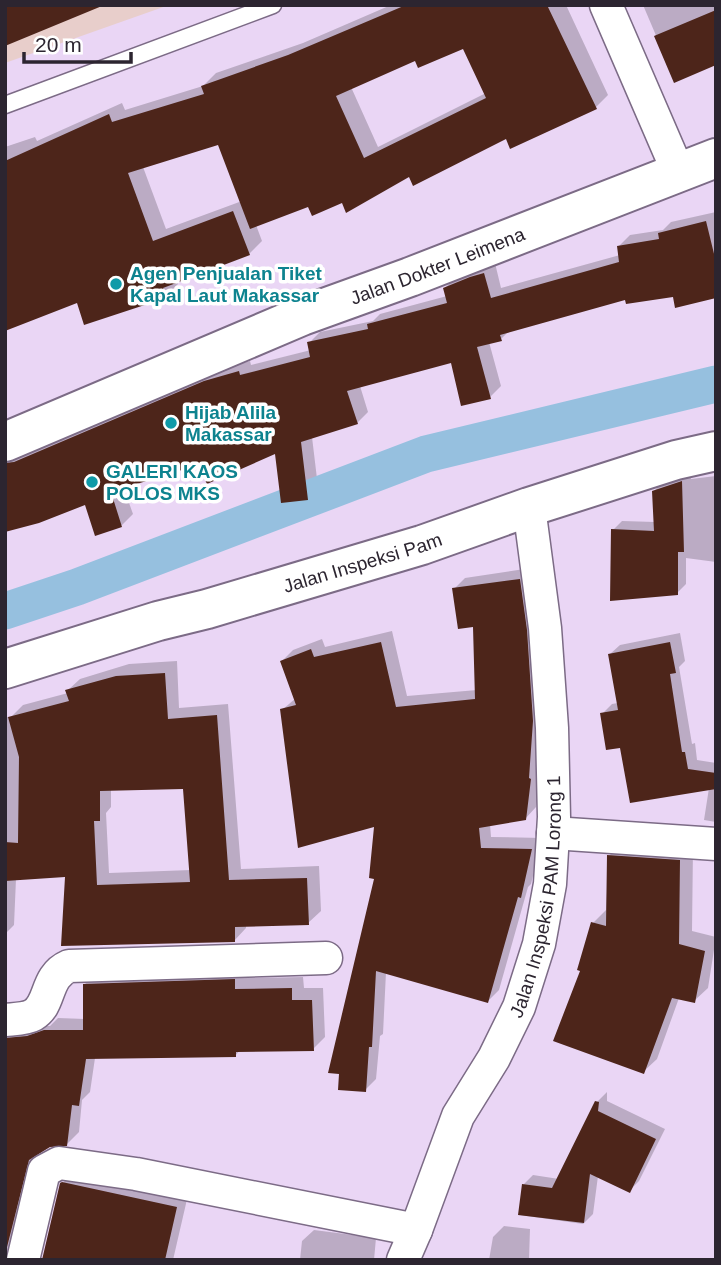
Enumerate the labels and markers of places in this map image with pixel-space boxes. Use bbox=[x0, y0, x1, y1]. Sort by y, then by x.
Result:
place label: Agen Penjualan Tiket Kapal Laut Makassar bbox=[130, 263, 322, 306]
marker: Agen Penjualan Tiket Kapal Laut Makassar bbox=[108, 276, 124, 292]
place label: Hijab Alila Makassar bbox=[185, 402, 277, 445]
marker: Hijab Alila Makassar bbox=[163, 415, 179, 431]
place label: GALERI KAOS POLOS MKS bbox=[106, 461, 238, 504]
marker: GALERI KAOS POLOS MKS bbox=[84, 474, 100, 490]

